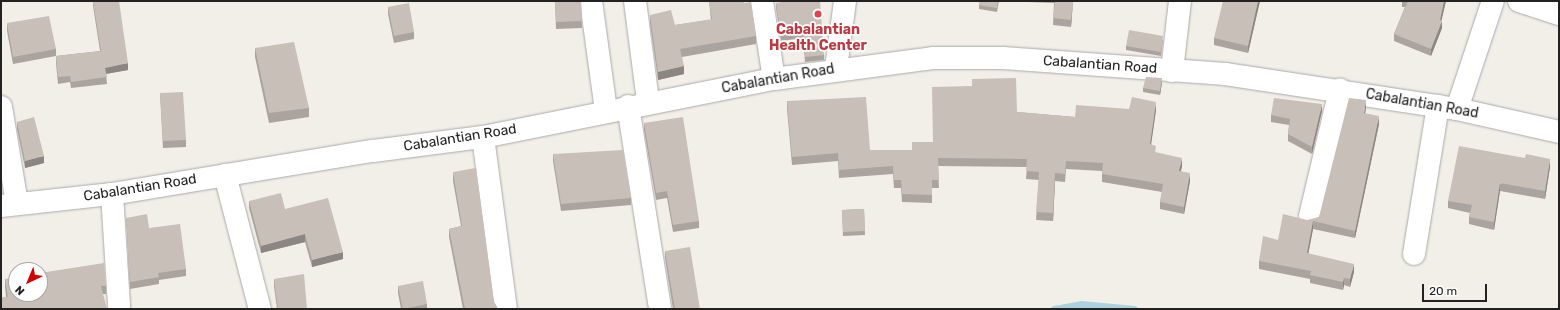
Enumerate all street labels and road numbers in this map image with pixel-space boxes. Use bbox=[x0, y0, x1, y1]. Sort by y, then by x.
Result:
street label: Cabalantian Road bbox=[1042, 53, 1158, 77]
street label: Cabalantian Road bbox=[720, 61, 836, 97]
street label: Cabalantian Road bbox=[1364, 86, 1480, 122]
street label: Cabalantian Road bbox=[402, 121, 518, 155]
street label: Cabalantian Road bbox=[82, 171, 198, 205]

